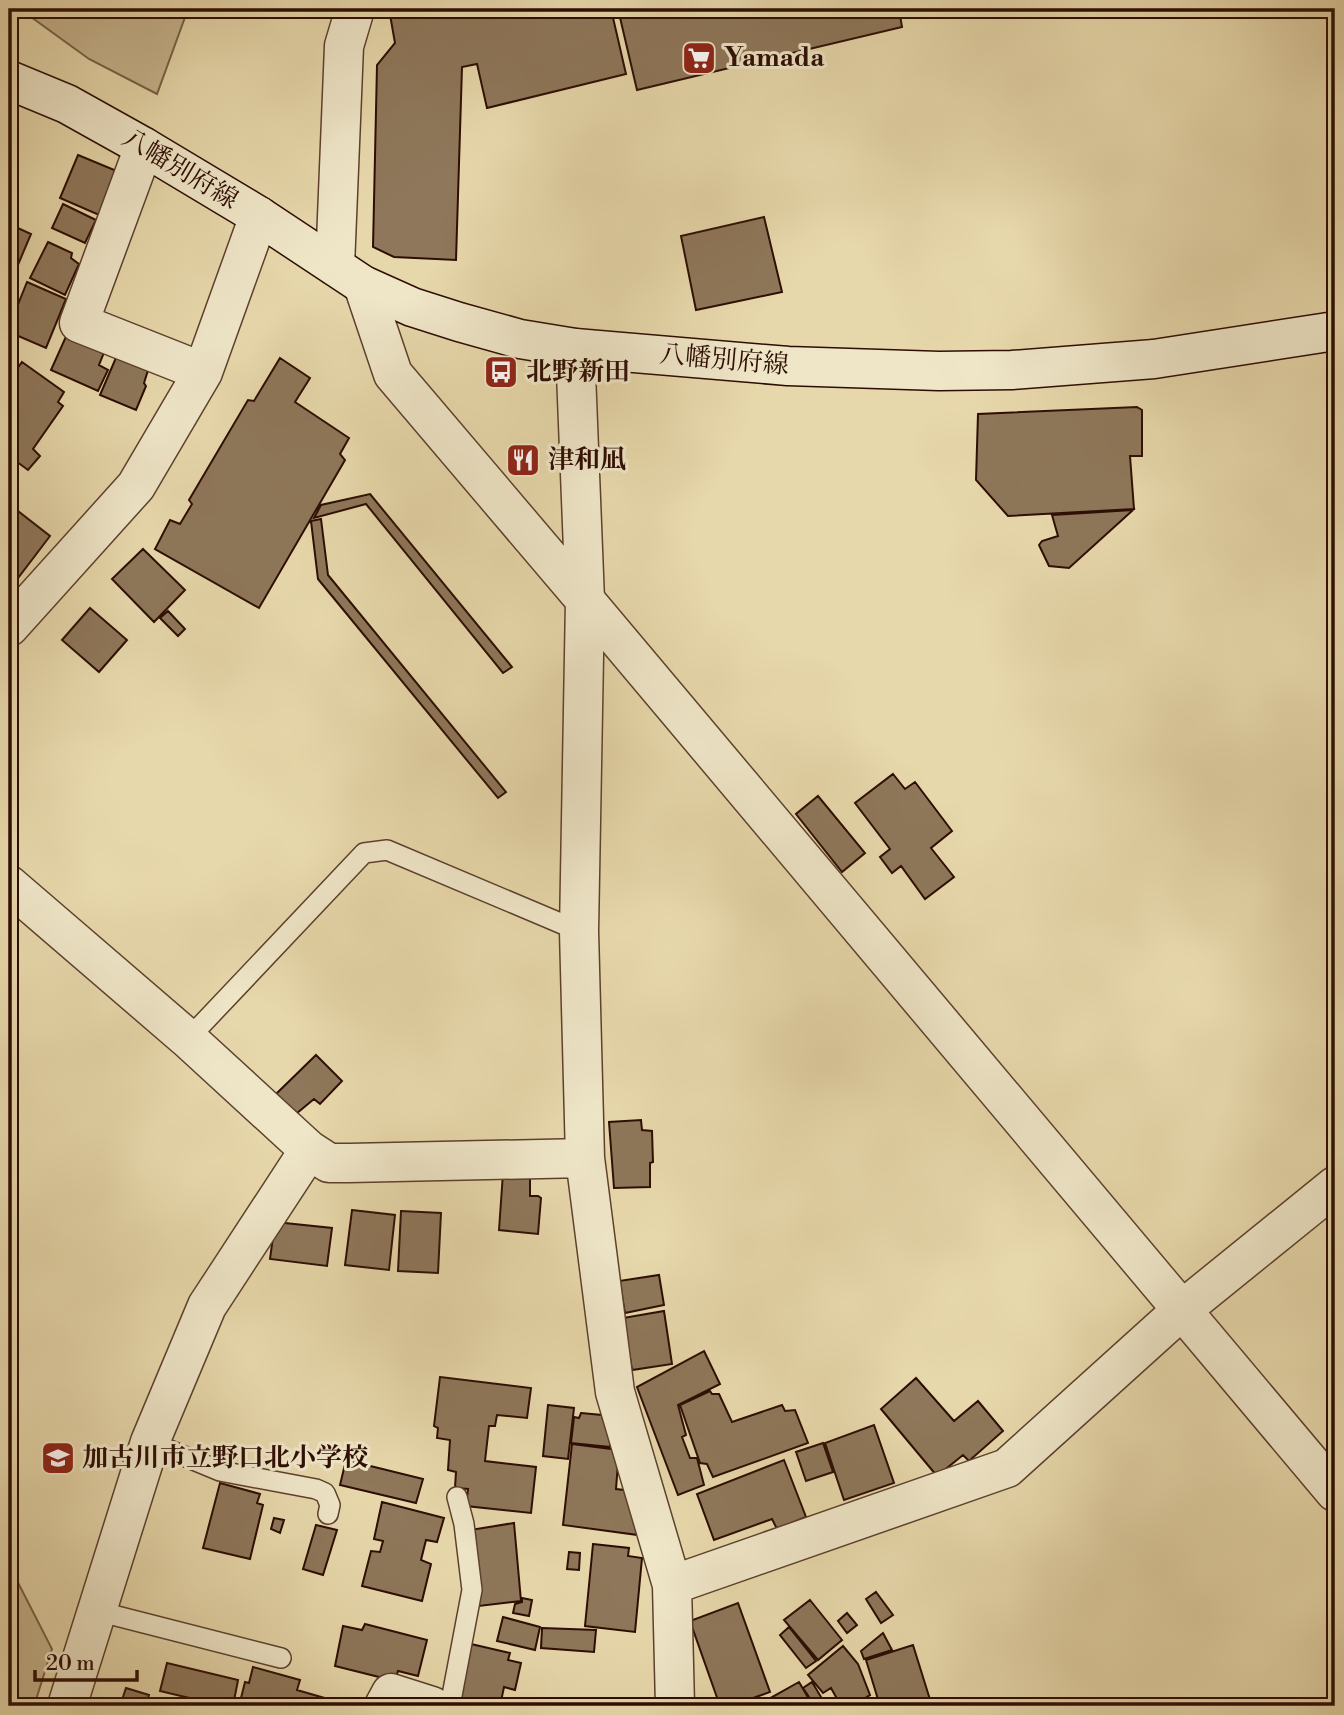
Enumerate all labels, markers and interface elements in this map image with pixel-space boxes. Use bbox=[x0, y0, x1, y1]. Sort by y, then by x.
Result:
supermarket icon: Yamada bbox=[680, 39, 718, 77]
place label: Yamada bbox=[724, 42, 825, 74]
street label: 八幡別府線 bbox=[116, 122, 244, 216]
street label: 八幡別府線 bbox=[658, 338, 790, 382]
bus stop icon: 北野新田 bbox=[482, 353, 520, 391]
place label: 北野新田 bbox=[526, 356, 630, 388]
restaurant icon: 津和凪 bbox=[504, 441, 542, 479]
place label: 津和凪 bbox=[548, 444, 626, 476]
school or university icon: 加古川市立野口北小学校 bbox=[39, 1439, 77, 1477]
place label: 加古川市立野口北小学校 bbox=[82, 1442, 368, 1474]
scale bar bbox=[35, 1638, 136, 1682]
text: 20 m bbox=[46, 1651, 95, 1677]

